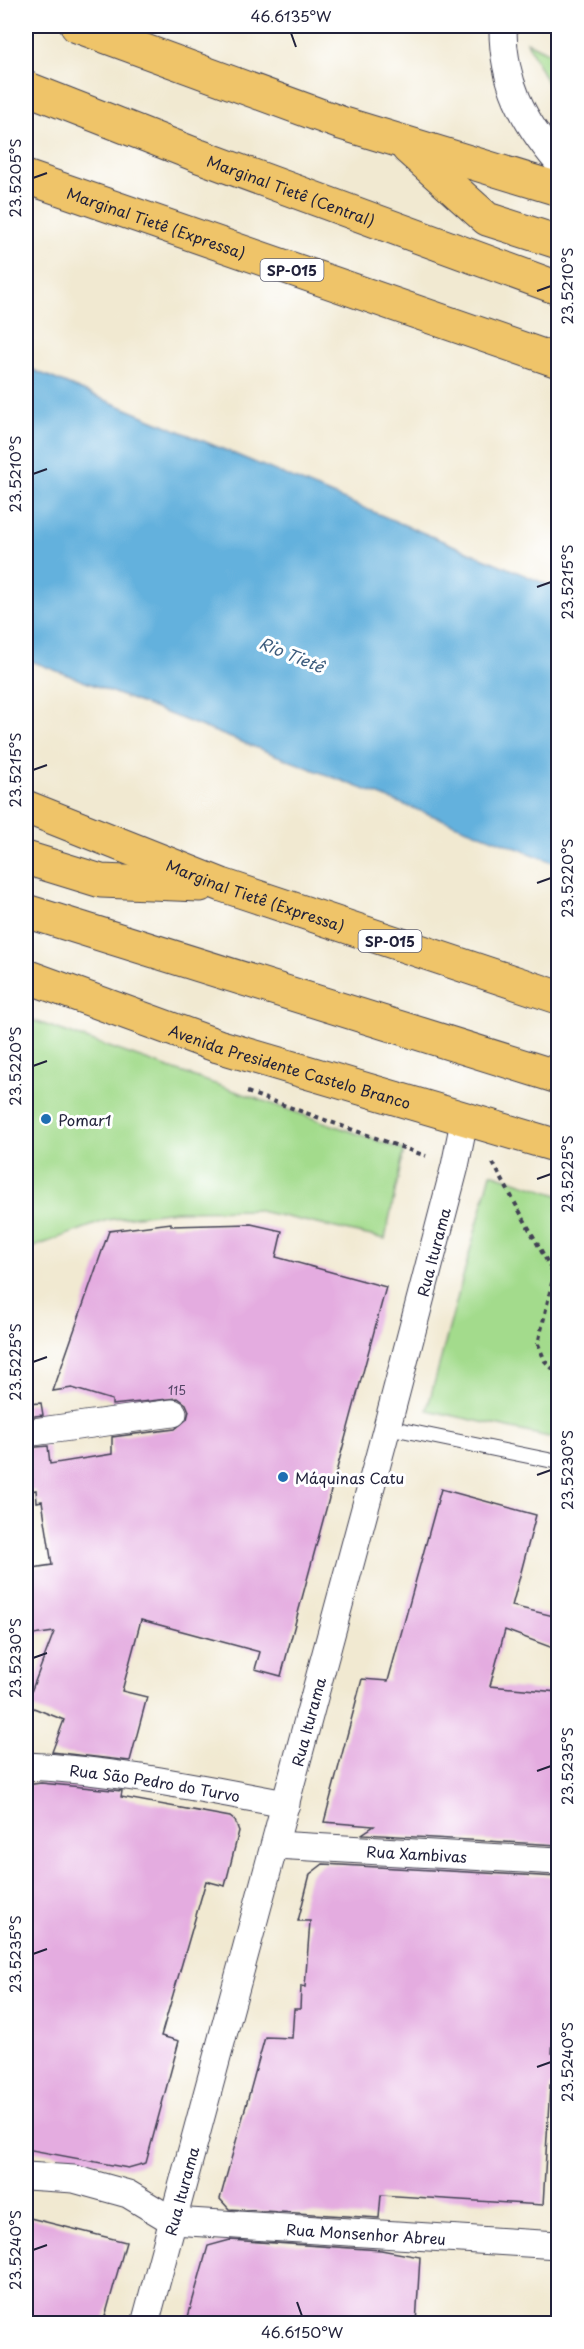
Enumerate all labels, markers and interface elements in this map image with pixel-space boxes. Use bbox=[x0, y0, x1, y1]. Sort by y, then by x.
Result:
text: 46.6135°W bbox=[251, 4, 332, 27]
text: 23.5205°S bbox=[3, 138, 26, 218]
street label: Marginal Tietê (Central) bbox=[204, 148, 378, 231]
street label: Marginal Tietê (Expressa) bbox=[64, 181, 249, 264]
text: 23.5210°S bbox=[555, 247, 578, 325]
road number: SP-015 bbox=[260, 259, 324, 281]
text: 23.5210°S bbox=[3, 435, 26, 513]
text: 23.5215°S bbox=[555, 544, 578, 620]
water label: Rio Tietê bbox=[256, 630, 330, 679]
text: 23.5215°S bbox=[3, 732, 26, 808]
text: 23.5220°S bbox=[555, 838, 578, 918]
street label: Marginal Tietê (Expressa) bbox=[163, 853, 348, 937]
road number: SP-015 bbox=[358, 930, 422, 952]
street label: Avenida Presidente Castelo Branco bbox=[166, 1018, 414, 1114]
text: 23.5220°S bbox=[3, 1026, 26, 1106]
place label: Pomar1 bbox=[58, 1108, 112, 1131]
marker: Pomar1 bbox=[39, 1112, 53, 1126]
text: 23.5225°S bbox=[555, 1135, 578, 1213]
street label: Rua Iturama bbox=[410, 1205, 455, 1299]
text: 23.5225°S bbox=[3, 1323, 26, 1401]
house number: 115 bbox=[168, 1381, 186, 1399]
text: 23.5230°S bbox=[555, 1430, 578, 1510]
place label: Máquinas Catu bbox=[295, 1466, 404, 1489]
marker: Máquinas Catu bbox=[276, 1470, 290, 1484]
text: 23.5230°S bbox=[3, 1618, 26, 1698]
street label: Rua Iturama bbox=[285, 1674, 331, 1769]
text: 23.5235°S bbox=[555, 1727, 578, 1805]
street label: Rua São Pedro do Turvo bbox=[68, 1758, 242, 1807]
street label: Rua Xambivas bbox=[366, 1839, 468, 1867]
text: 23.5235°S bbox=[3, 1915, 26, 1993]
text: 23.5240°S bbox=[555, 2022, 578, 2102]
street label: Rua Iturama bbox=[158, 2143, 204, 2238]
text: 23.5240°S bbox=[3, 2210, 26, 2290]
street label: Rua Monsenhor Abreu bbox=[286, 2217, 446, 2249]
text: 46.6150°W bbox=[261, 2320, 344, 2343]

